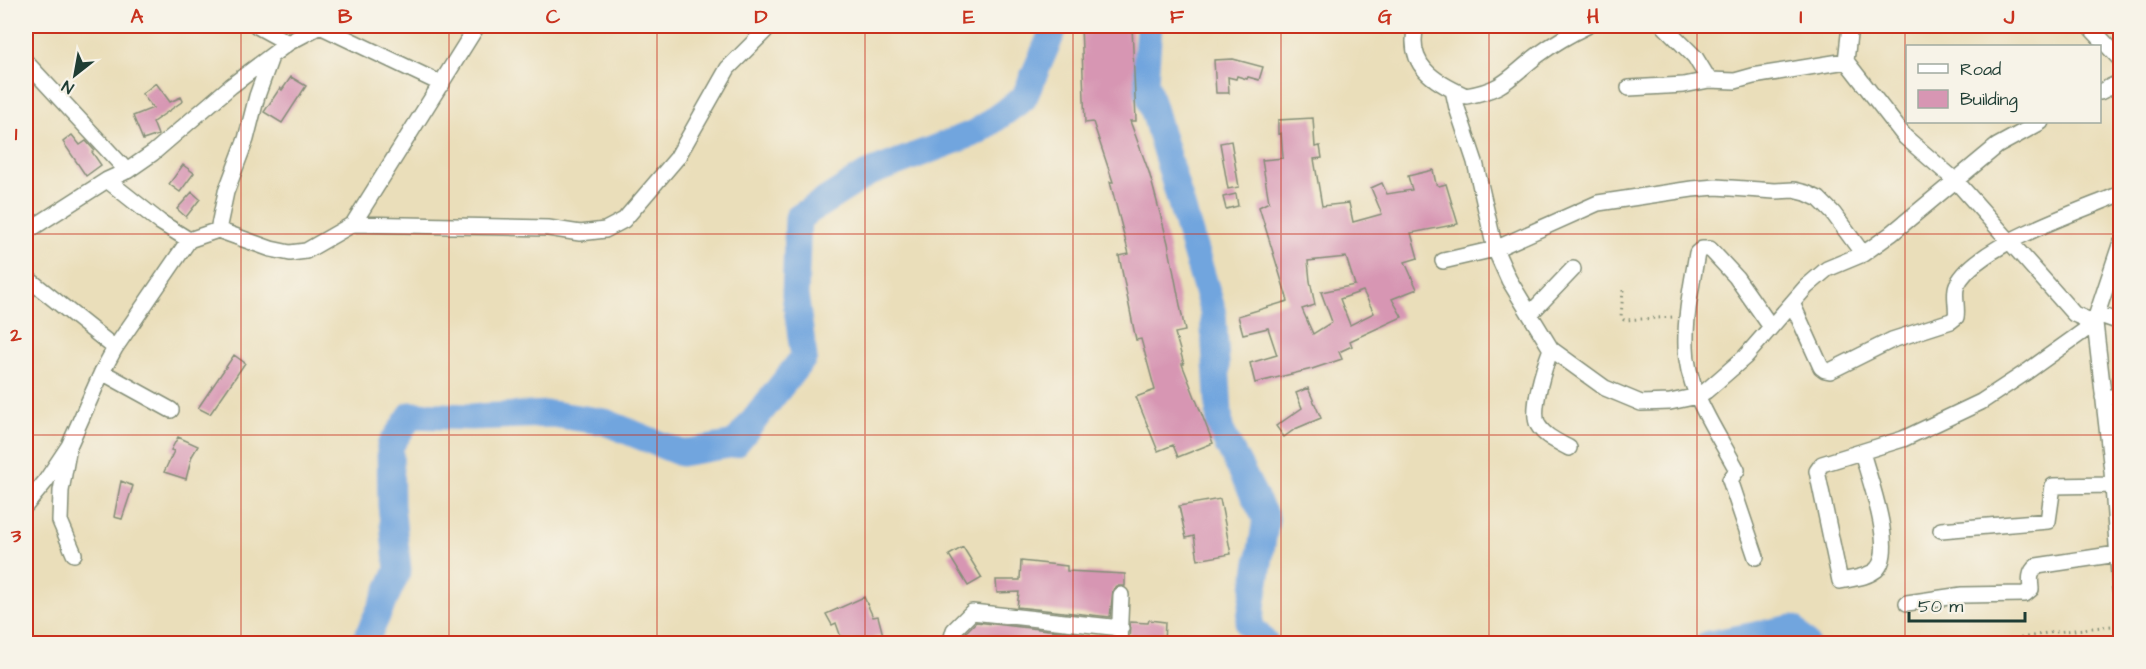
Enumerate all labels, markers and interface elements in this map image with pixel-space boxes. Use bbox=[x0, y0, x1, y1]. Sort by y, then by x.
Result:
text: A bbox=[131, 3, 144, 31]
text: B bbox=[338, 3, 353, 31]
text: C bbox=[546, 3, 561, 31]
text: D bbox=[755, 3, 768, 31]
text: E bbox=[963, 3, 975, 31]
text: F bbox=[1170, 3, 1185, 31]
text: G bbox=[1378, 3, 1392, 31]
text: H bbox=[1587, 3, 1599, 31]
text: I bbox=[1799, 3, 1803, 31]
text: J bbox=[2003, 3, 2015, 31]
north arrow bbox=[45, 45, 105, 105]
legend bbox=[1906, 45, 2101, 123]
text: Road bbox=[1960, 57, 2001, 82]
text: N bbox=[58, 75, 78, 99]
text: Building bbox=[1960, 87, 2018, 113]
text: 1 bbox=[15, 120, 18, 148]
text: 2 bbox=[9, 321, 22, 349]
text: 3 bbox=[10, 522, 22, 550]
scale bar bbox=[1909, 585, 2024, 623]
text: 50 m bbox=[1918, 594, 1963, 619]

